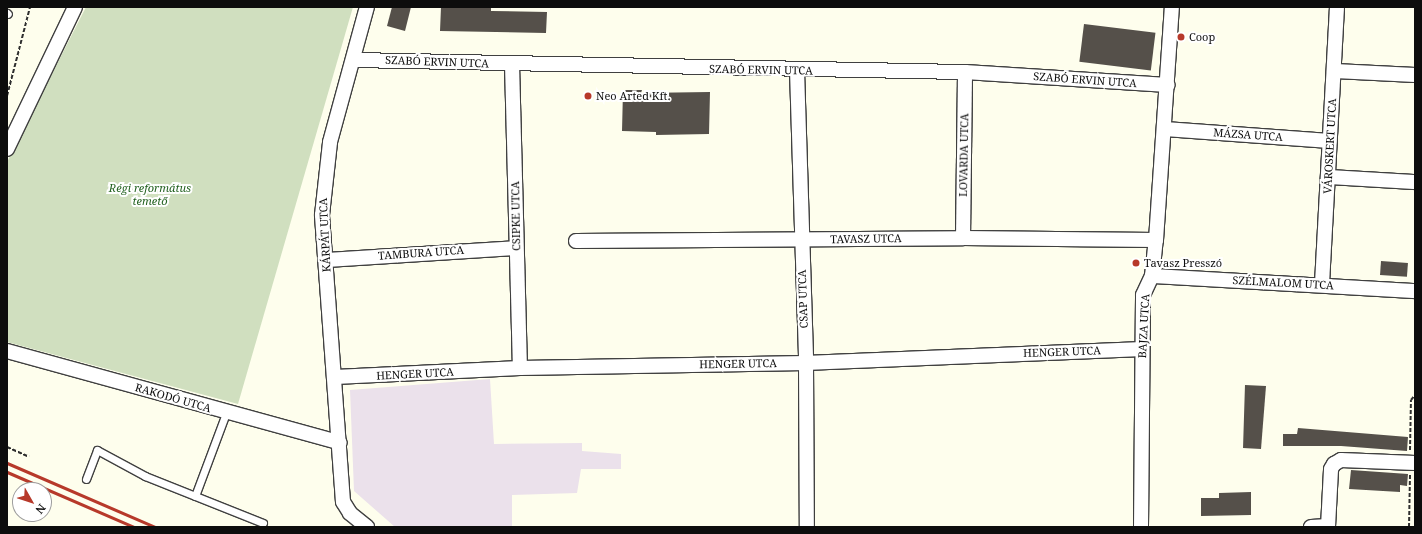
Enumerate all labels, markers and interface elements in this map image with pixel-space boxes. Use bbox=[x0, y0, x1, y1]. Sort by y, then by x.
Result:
place label: Coop bbox=[1189, 30, 1215, 44]
marker: Coop bbox=[1176, 32, 1186, 42]
street label: SZABÓ ERVIN UTCA bbox=[385, 54, 489, 70]
street label: SZABÓ ERVIN UTCA bbox=[709, 62, 813, 78]
street label: SZABÓ ERVIN UTCA bbox=[1033, 70, 1137, 90]
place label: Neo Arted Kft. bbox=[596, 89, 670, 103]
marker: Neo Arted Kft. bbox=[583, 91, 593, 101]
street label: VÁROSKERT UTCA bbox=[1321, 98, 1339, 194]
street label: LOVARDA UTCA bbox=[957, 113, 971, 197]
street label: MÁZSA UTCA bbox=[1213, 126, 1283, 144]
street label: CSIPKE UTCA bbox=[509, 181, 523, 251]
park label: Régi református temető bbox=[109, 182, 191, 208]
street label: KÁRPÁT UTCA bbox=[316, 198, 334, 272]
street label: TAVASZ UTCA bbox=[830, 232, 902, 246]
street label: TAMBURA UTCA bbox=[378, 243, 464, 263]
place label: Tavasz Presszó bbox=[1144, 256, 1222, 270]
marker: Tavasz Presszó bbox=[1131, 258, 1141, 268]
street label: CSAP UTCA bbox=[795, 269, 811, 329]
street label: SZÉLMALOM UTCA bbox=[1232, 274, 1334, 292]
street label: BAJZA UTCA bbox=[1136, 293, 1152, 359]
street label: HENGER UTCA bbox=[1023, 344, 1101, 360]
street label: HENGER UTCA bbox=[699, 357, 777, 371]
street label: HENGER UTCA bbox=[376, 365, 454, 383]
street label: RAKODÓ UTCA bbox=[133, 381, 213, 415]
north arrow bbox=[12, 482, 52, 522]
text: N bbox=[32, 501, 49, 517]

